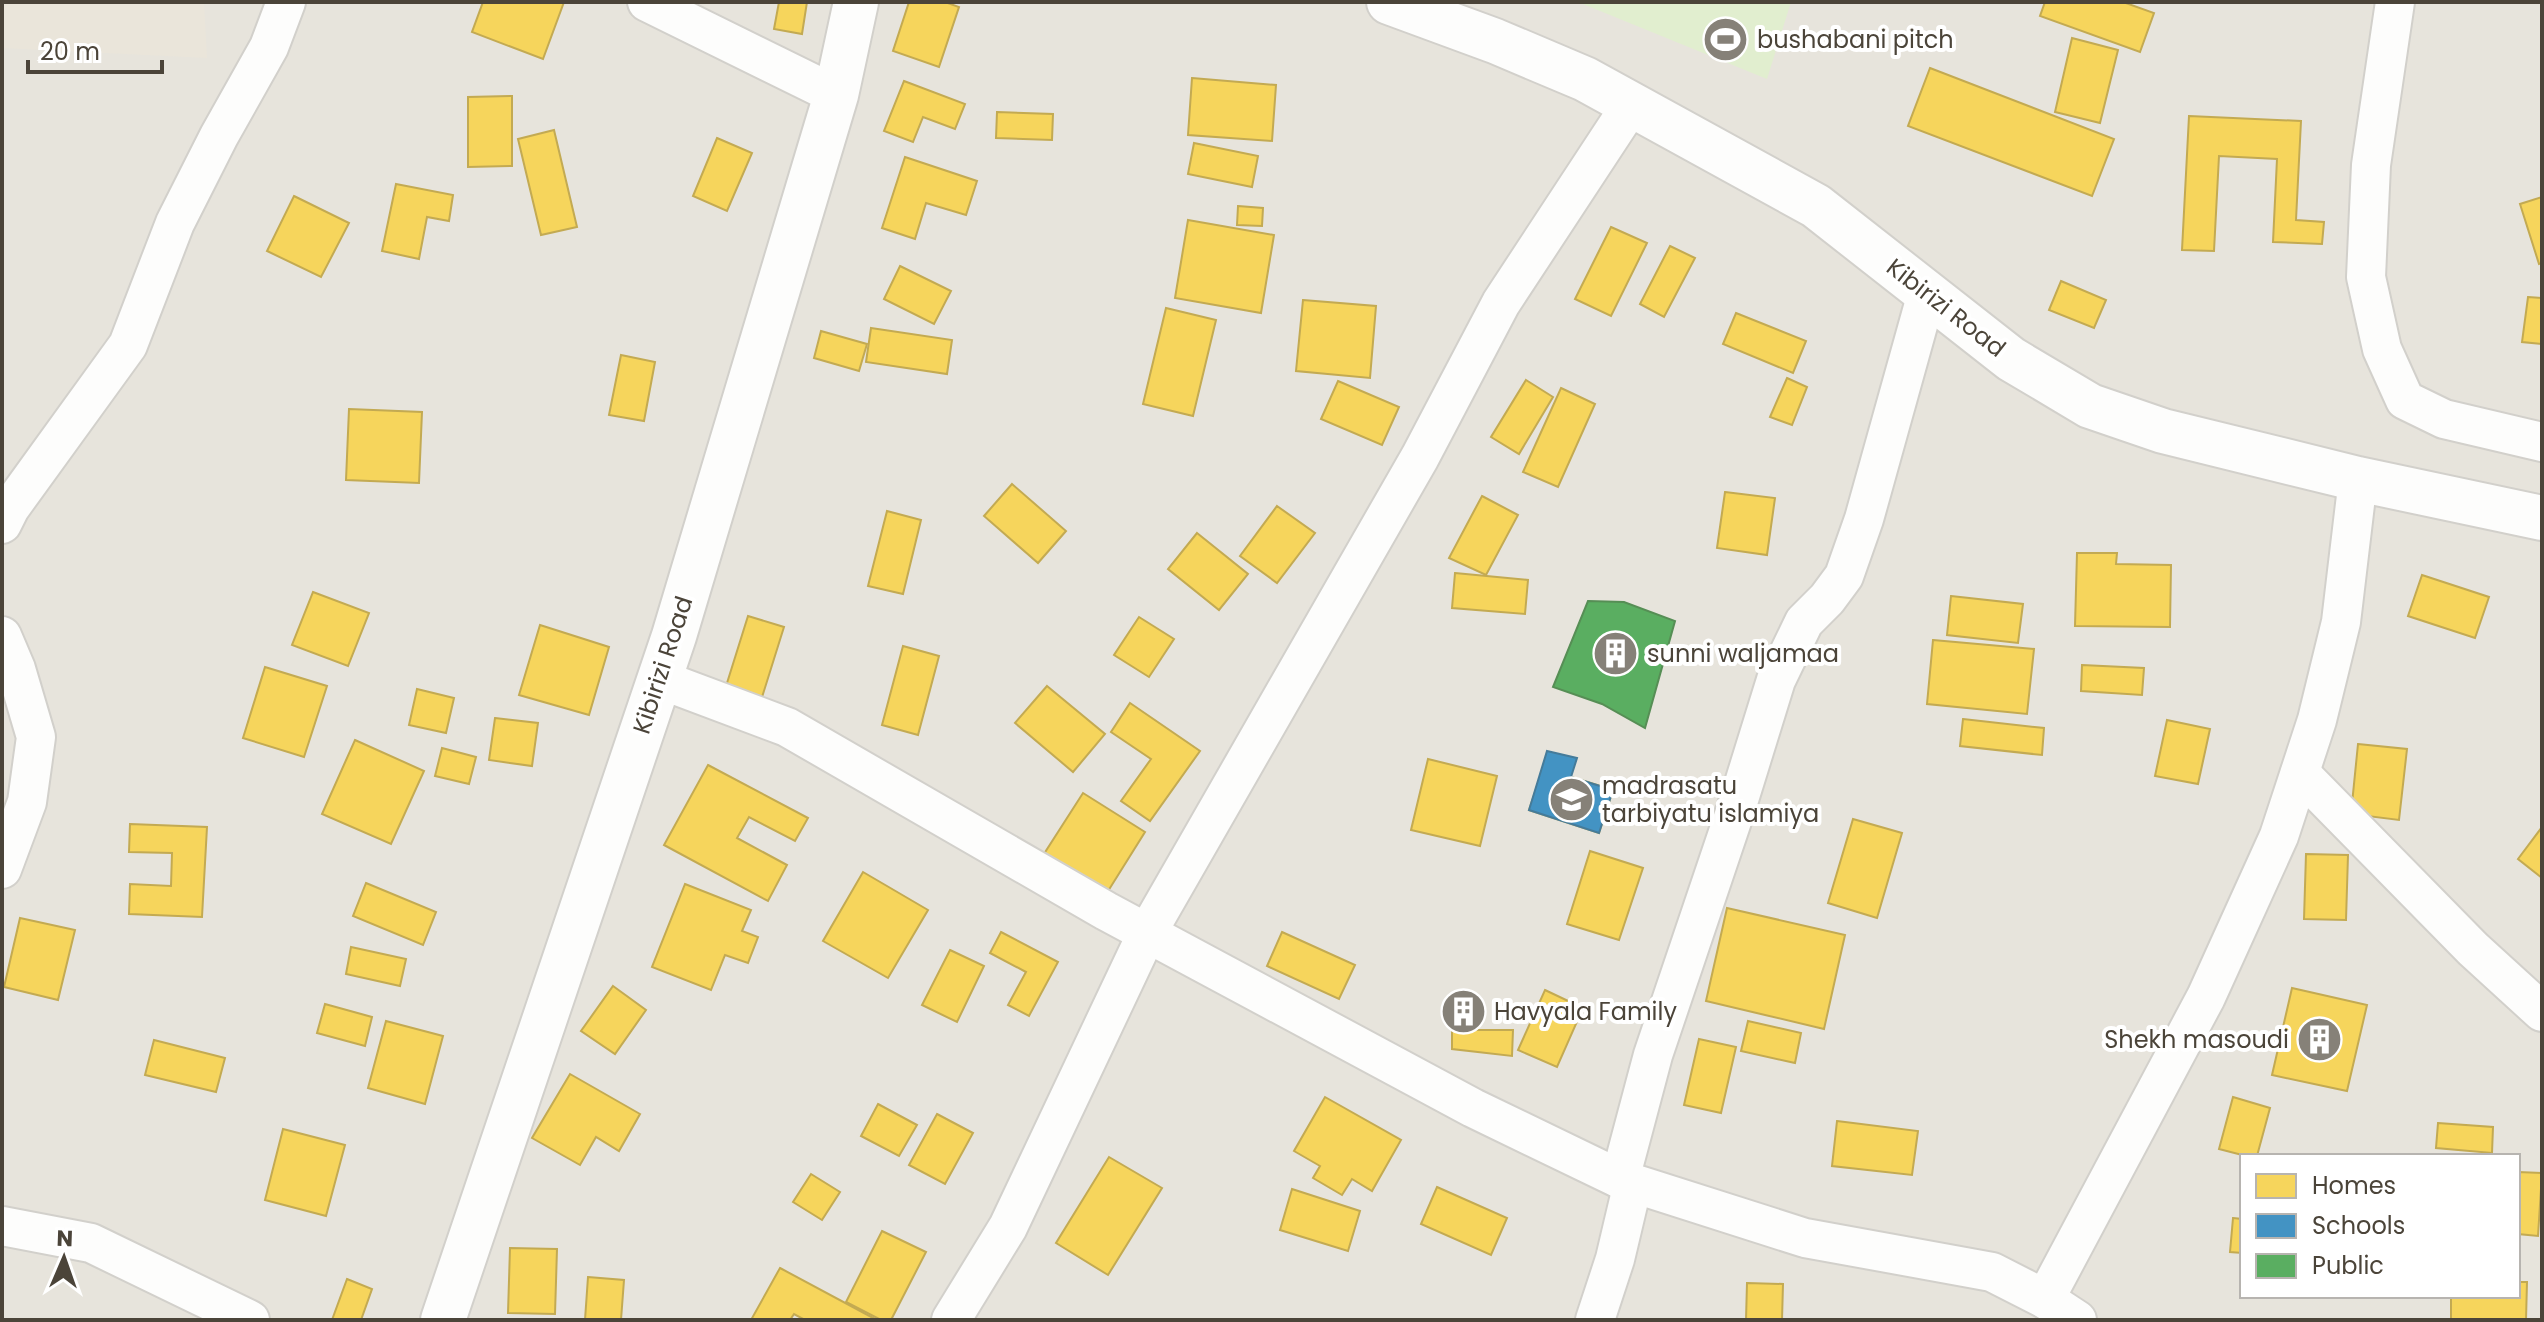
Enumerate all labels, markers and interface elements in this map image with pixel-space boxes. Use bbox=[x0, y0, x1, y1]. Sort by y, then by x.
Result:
sports icon: bushabani pitch bbox=[1702, 16, 1750, 64]
place label: bushabani pitch bbox=[1757, 23, 1954, 56]
scale bar bbox=[28, 24, 162, 74]
text: 20 m bbox=[40, 35, 100, 68]
street label: Kibirizi Road bbox=[1880, 251, 2013, 365]
street label: Kibirizi Road bbox=[625, 592, 700, 738]
building icon: sunni waljamaa bbox=[1592, 630, 1640, 678]
place label: sunni waljamaa bbox=[1647, 637, 1839, 670]
place label: madrasatu tarbiyatu islamiya bbox=[1602, 769, 1819, 830]
school or university icon: madrasatu tarbiyatu islamiya bbox=[1547, 776, 1595, 824]
building icon: Havyala Family bbox=[1439, 988, 1487, 1036]
place label: Havyala Family bbox=[1494, 995, 1677, 1028]
building icon: Shekh masoudi bbox=[2296, 1016, 2344, 1064]
place label: Shekh masoudi bbox=[2104, 1023, 2289, 1056]
legend bbox=[2240, 1154, 2520, 1298]
text: Homes bbox=[2312, 1169, 2396, 1202]
text: Schools bbox=[2312, 1209, 2405, 1242]
north arrow bbox=[24, 1218, 104, 1298]
text: N bbox=[56, 1223, 73, 1254]
text: Public bbox=[2312, 1249, 2384, 1282]

